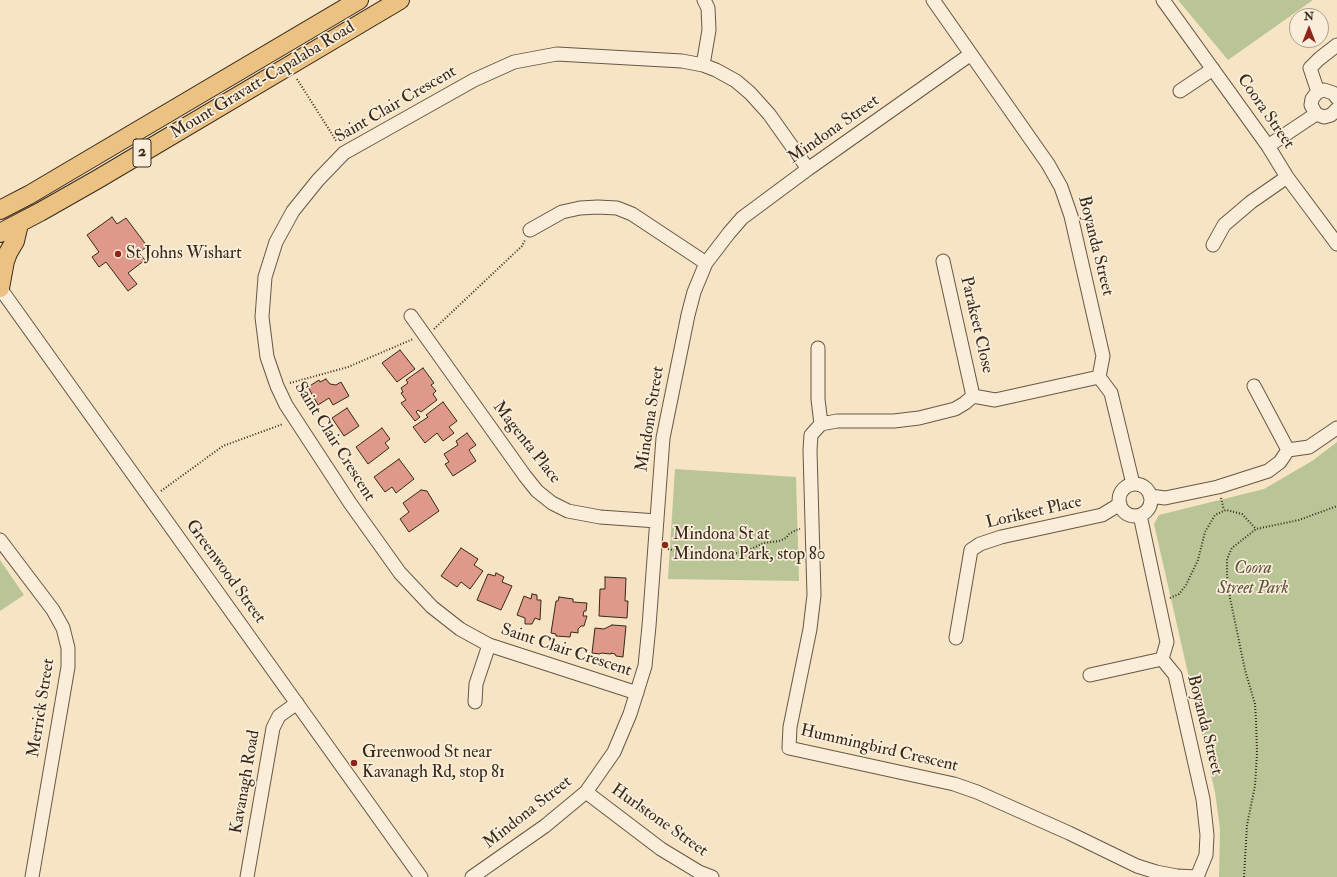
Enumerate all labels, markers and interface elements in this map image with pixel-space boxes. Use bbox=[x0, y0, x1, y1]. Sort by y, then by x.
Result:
north arrow bbox=[1289, 8, 1329, 48]
text: N bbox=[1304, 10, 1314, 23]
street label: Mount Gravatt-Capalaba Road bbox=[167, 18, 359, 144]
street label: Saint Clair Crescent bbox=[332, 62, 460, 148]
street label: Coora Street bbox=[1232, 71, 1298, 153]
street label: Mindona Street bbox=[785, 91, 883, 169]
road number: 2 bbox=[133, 139, 151, 167]
street label: Boyanda Street bbox=[1073, 194, 1117, 298]
place label: St Johns Wishart bbox=[126, 244, 242, 264]
marker: St Johns Wishart bbox=[113, 249, 123, 259]
street label: Parakeet Close bbox=[955, 275, 997, 375]
street label: Mindona Street bbox=[633, 365, 669, 473]
street label: Saint Clair Crescent bbox=[289, 379, 379, 505]
street label: Magenta Place bbox=[488, 398, 564, 488]
street label: Lorikeet Place bbox=[984, 492, 1084, 534]
street label: Greenwood Street bbox=[181, 516, 269, 628]
place label: Mindona St at Mindona Park, stop 80 bbox=[673, 525, 825, 565]
marker: Mindona St at Mindona Park, stop 80 bbox=[660, 540, 670, 550]
park label: Coora Street Park bbox=[1217, 559, 1289, 599]
street label: Saint Clair Crescent bbox=[498, 620, 634, 682]
street label: Merrick Street bbox=[24, 657, 60, 759]
street label: Boyanda Street bbox=[1182, 673, 1226, 777]
street label: Hummingbird Crescent bbox=[798, 721, 960, 777]
street label: Kavanagh Road bbox=[227, 729, 265, 835]
place label: Greenwood St near Kavanagh Rd, stop 81 bbox=[362, 743, 505, 783]
marker: Greenwood St near Kavanagh Rd, stop 81 bbox=[349, 758, 359, 768]
street label: Mindona Street bbox=[480, 772, 576, 854]
street label: Hurlstone Street bbox=[607, 780, 711, 862]

